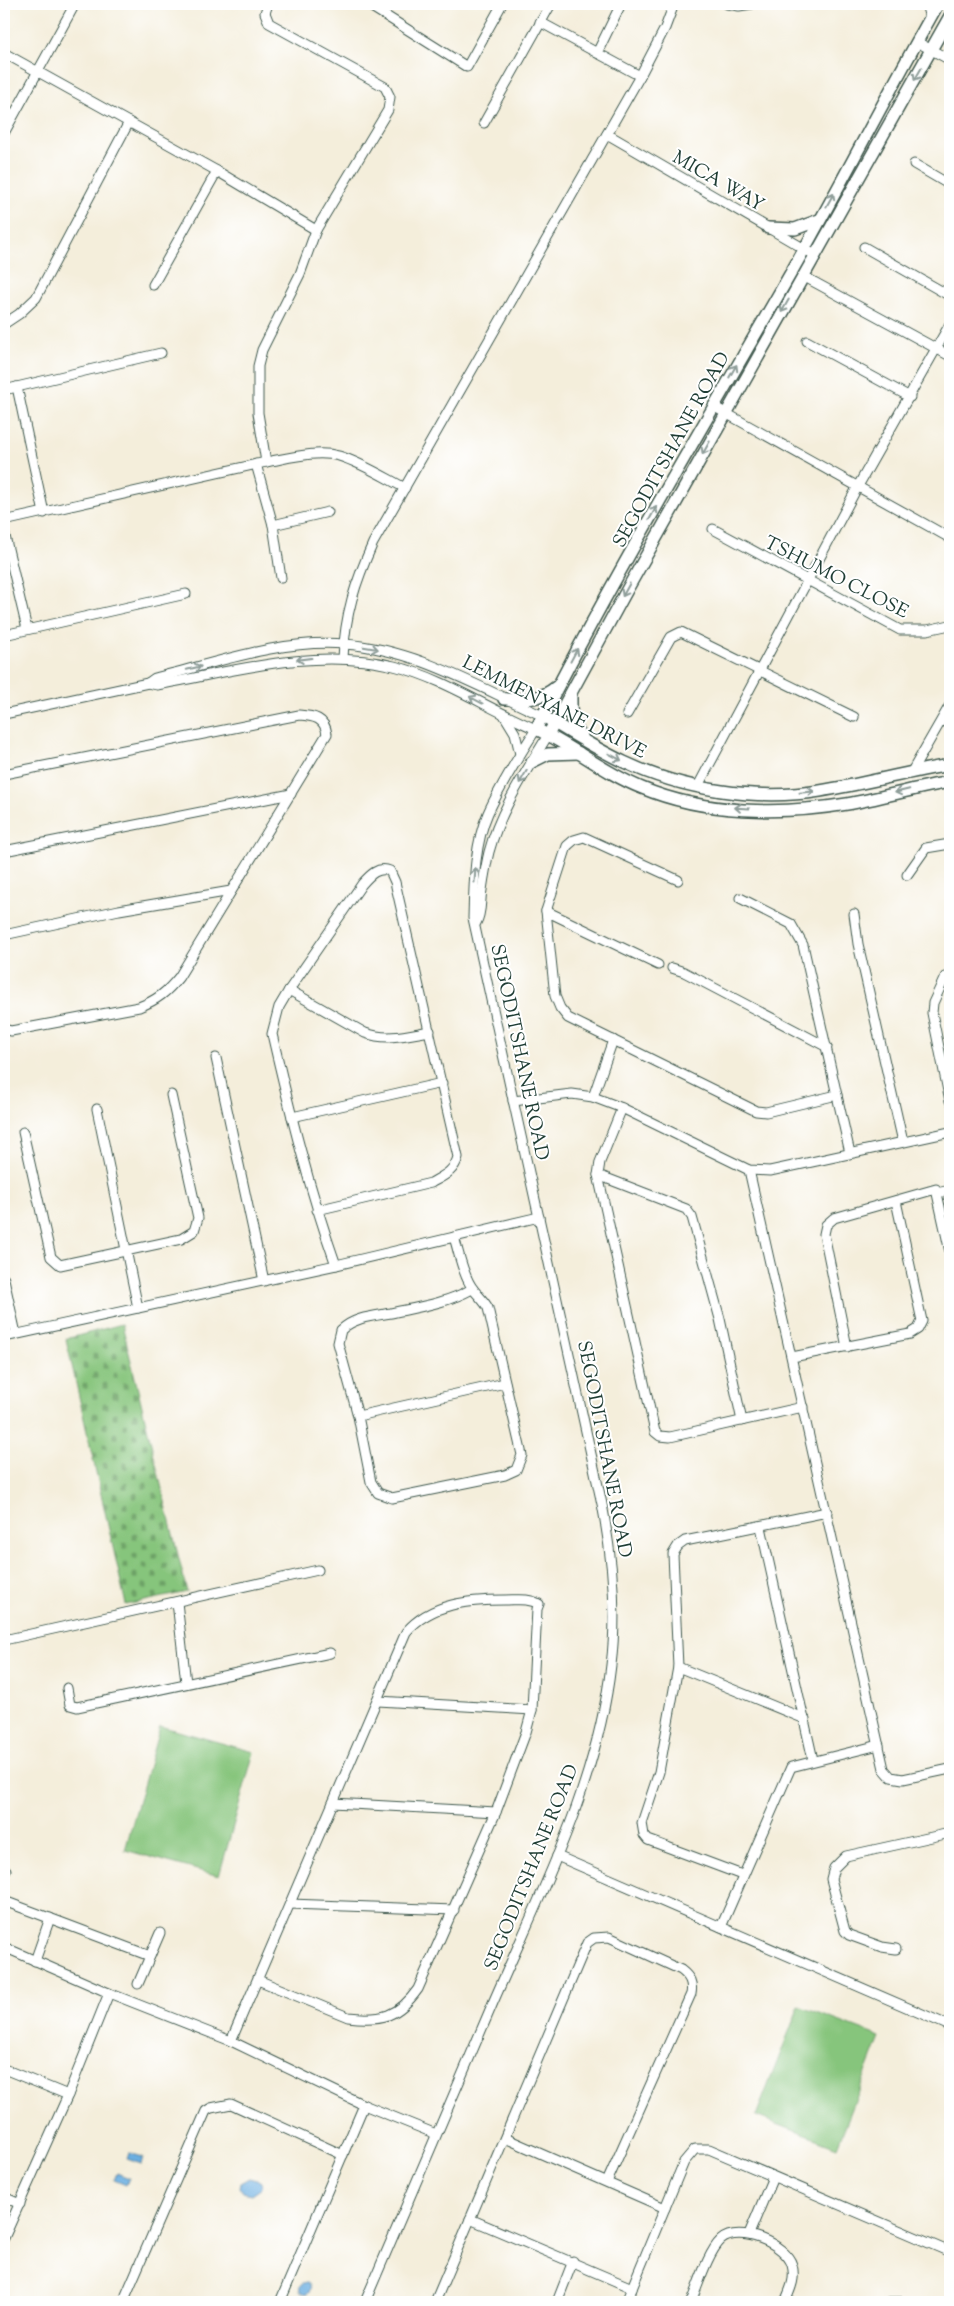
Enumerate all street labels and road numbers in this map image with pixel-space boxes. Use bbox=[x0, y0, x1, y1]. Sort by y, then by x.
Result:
street label: MICA WAY bbox=[667, 145, 769, 220]
street label: SEGODITSHANE ROAD bbox=[607, 347, 737, 553]
street label: TSHUMO CLOSE bbox=[759, 530, 913, 626]
street label: LEMMENYANE DRIVE bbox=[457, 650, 651, 767]
street label: SEGODITSHANE ROAD bbox=[482, 942, 555, 1163]
street label: SEGODITSHANE ROAD bbox=[569, 1339, 638, 1560]
street label: SEGODITSHANE ROAD bbox=[479, 1761, 586, 1975]

